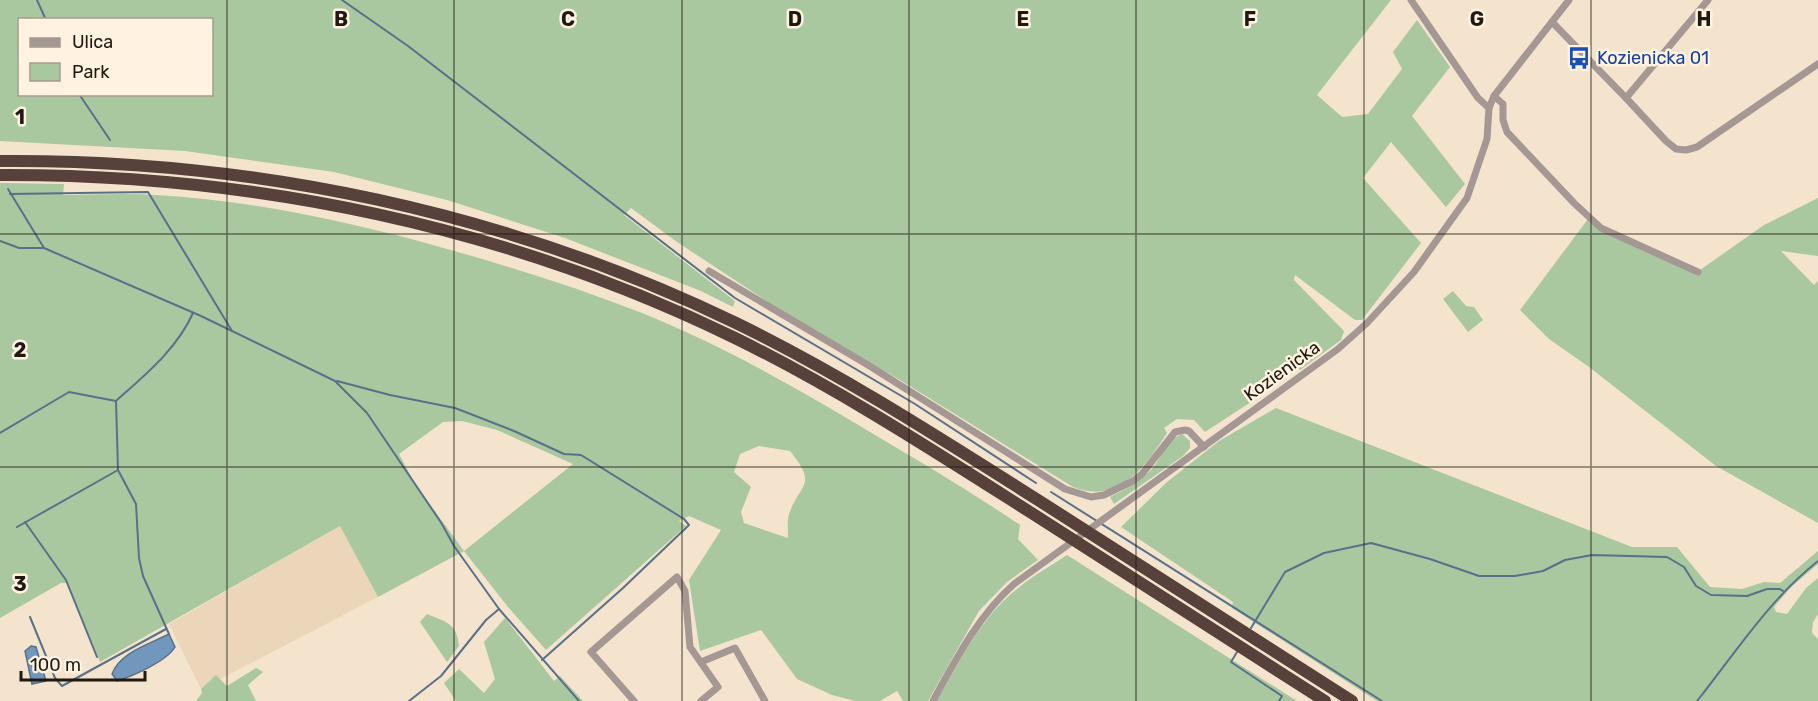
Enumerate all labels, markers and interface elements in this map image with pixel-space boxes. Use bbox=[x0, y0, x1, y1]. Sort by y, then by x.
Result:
text: B bbox=[334, 7, 348, 31]
text: C bbox=[561, 7, 575, 31]
text: D bbox=[788, 7, 802, 31]
text: E bbox=[1017, 7, 1029, 31]
text: F bbox=[1244, 7, 1256, 31]
text: G bbox=[1470, 7, 1484, 31]
text: H bbox=[1697, 7, 1711, 31]
legend bbox=[18, 18, 213, 96]
text: Ulica bbox=[72, 31, 113, 53]
bus stop icon: Kozienicka 01 bbox=[1566, 45, 1592, 71]
place label: Kozienicka 01 bbox=[1597, 47, 1709, 69]
text: Park bbox=[72, 61, 110, 83]
text: 1 bbox=[15, 105, 25, 129]
street label: Kozienicka bbox=[1240, 336, 1324, 406]
text: 2 bbox=[14, 338, 27, 362]
text: 3 bbox=[13, 572, 27, 596]
scale bar bbox=[21, 644, 146, 682]
text: 100 m bbox=[30, 654, 81, 676]

